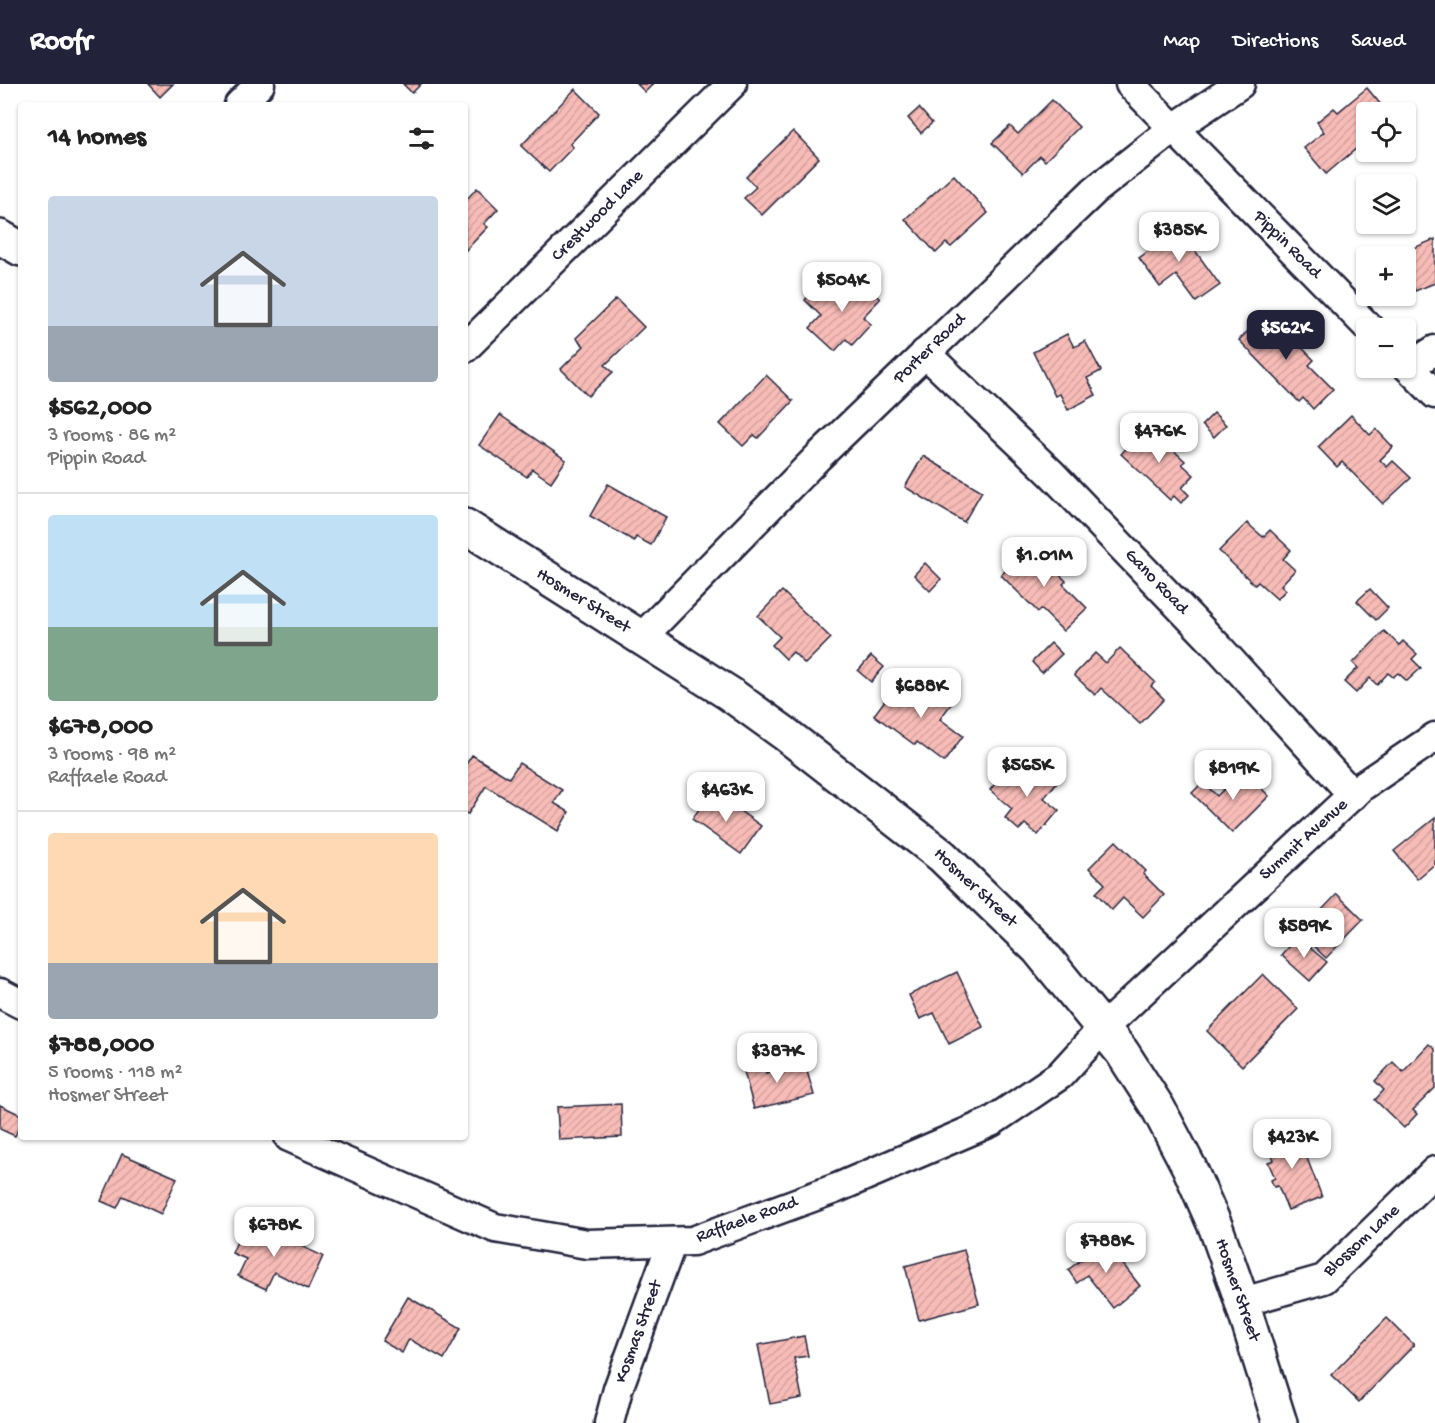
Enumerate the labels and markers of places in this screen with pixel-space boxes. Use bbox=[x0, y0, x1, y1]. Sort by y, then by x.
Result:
pin: $385K bbox=[1137, 212, 1221, 263]
pin: $504K bbox=[800, 262, 884, 313]
pin: $562K bbox=[1244, 310, 1328, 361]
pin: $476K bbox=[1117, 413, 1201, 464]
pin: $1.01M bbox=[995, 537, 1093, 588]
pin: $688K bbox=[879, 668, 963, 719]
pin: $565K bbox=[985, 747, 1069, 798]
pin: $819K bbox=[1191, 750, 1275, 801]
pin: $463K bbox=[684, 772, 768, 823]
pin: $589K bbox=[1262, 908, 1346, 959]
pin: $387K bbox=[735, 1033, 819, 1084]
pin: $423K bbox=[1250, 1119, 1334, 1170]
pin: $678K bbox=[232, 1207, 316, 1258]
pin: $788K bbox=[1064, 1223, 1148, 1274]

